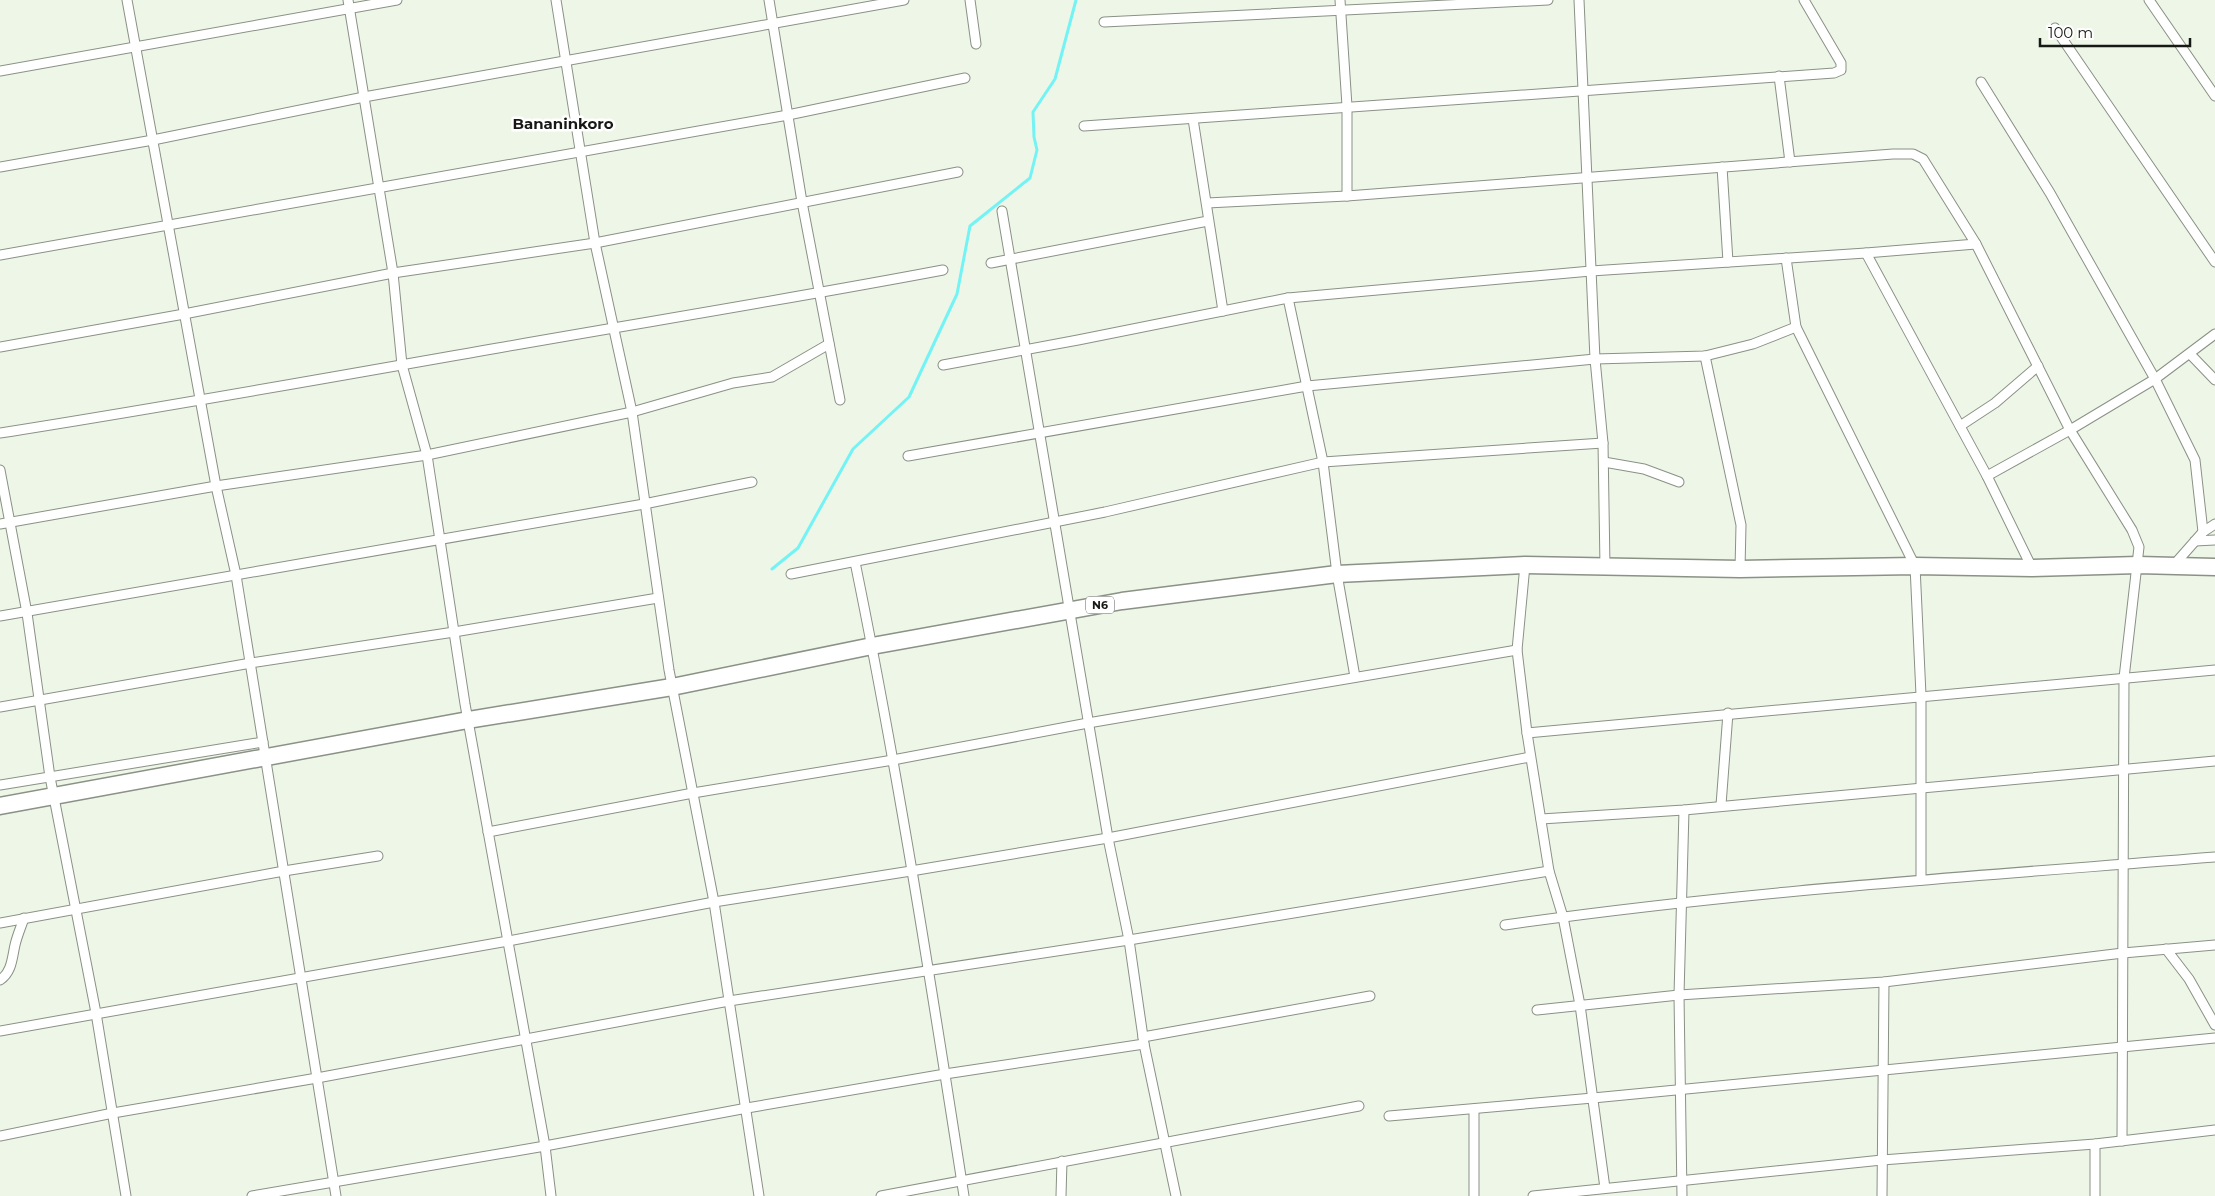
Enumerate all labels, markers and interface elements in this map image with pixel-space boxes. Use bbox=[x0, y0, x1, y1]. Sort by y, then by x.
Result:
scale bar bbox=[2040, 15, 2190, 47]
text: 100 m bbox=[2048, 23, 2093, 42]
district label: Bananinkoro bbox=[512, 114, 614, 133]
road number: N6 bbox=[1086, 596, 1114, 614]

